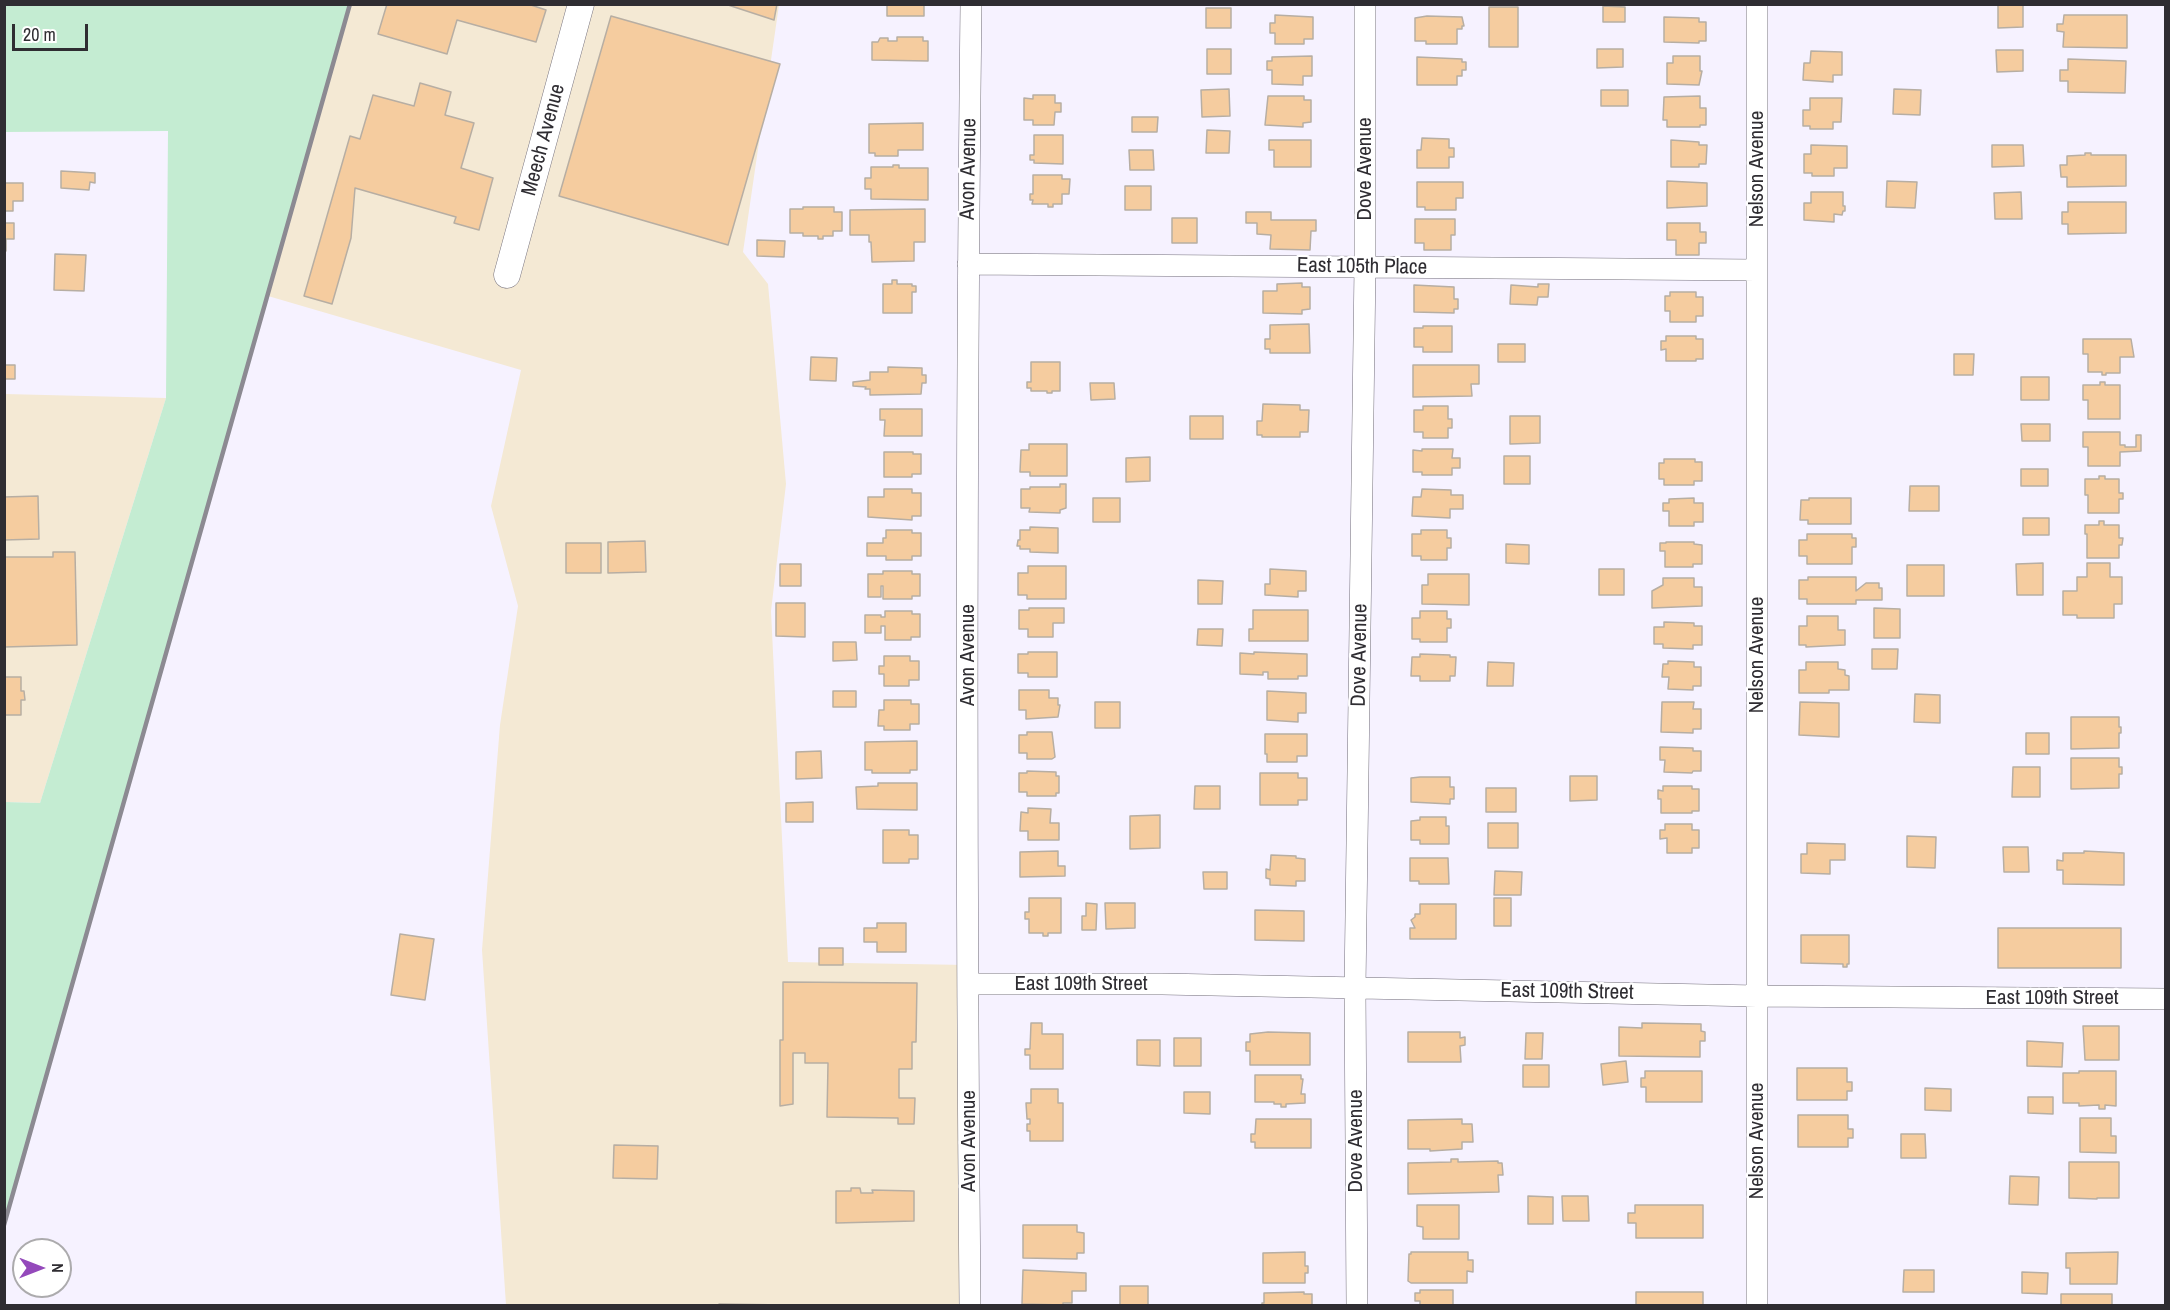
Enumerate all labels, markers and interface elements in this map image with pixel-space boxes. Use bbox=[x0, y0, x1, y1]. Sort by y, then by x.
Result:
scale bar bbox=[15, 12, 92, 50]
text: 20 m bbox=[23, 22, 56, 47]
street label: Meech Avenue bbox=[517, 81, 571, 199]
street label: Nelson Avenue bbox=[1744, 111, 1770, 227]
street label: Dove Avenue bbox=[1352, 117, 1378, 221]
street label: Avon Avenue bbox=[956, 118, 982, 220]
street label: East 105th Place bbox=[1297, 253, 1427, 281]
street label: Nelson Avenue bbox=[1744, 597, 1770, 713]
street label: Dove Avenue bbox=[1347, 603, 1373, 707]
street label: Avon Avenue bbox=[955, 604, 981, 706]
street label: East 109th Street bbox=[1014, 971, 1148, 997]
street label: East 109th Street bbox=[1500, 978, 1634, 1006]
street label: East 109th Street bbox=[1985, 985, 2119, 1011]
street label: Nelson Avenue bbox=[1744, 1083, 1770, 1199]
street label: Dove Avenue bbox=[1343, 1089, 1369, 1193]
street label: Avon Avenue bbox=[956, 1090, 982, 1192]
north arrow bbox=[12, 1238, 72, 1298]
text: N bbox=[47, 1263, 69, 1273]

